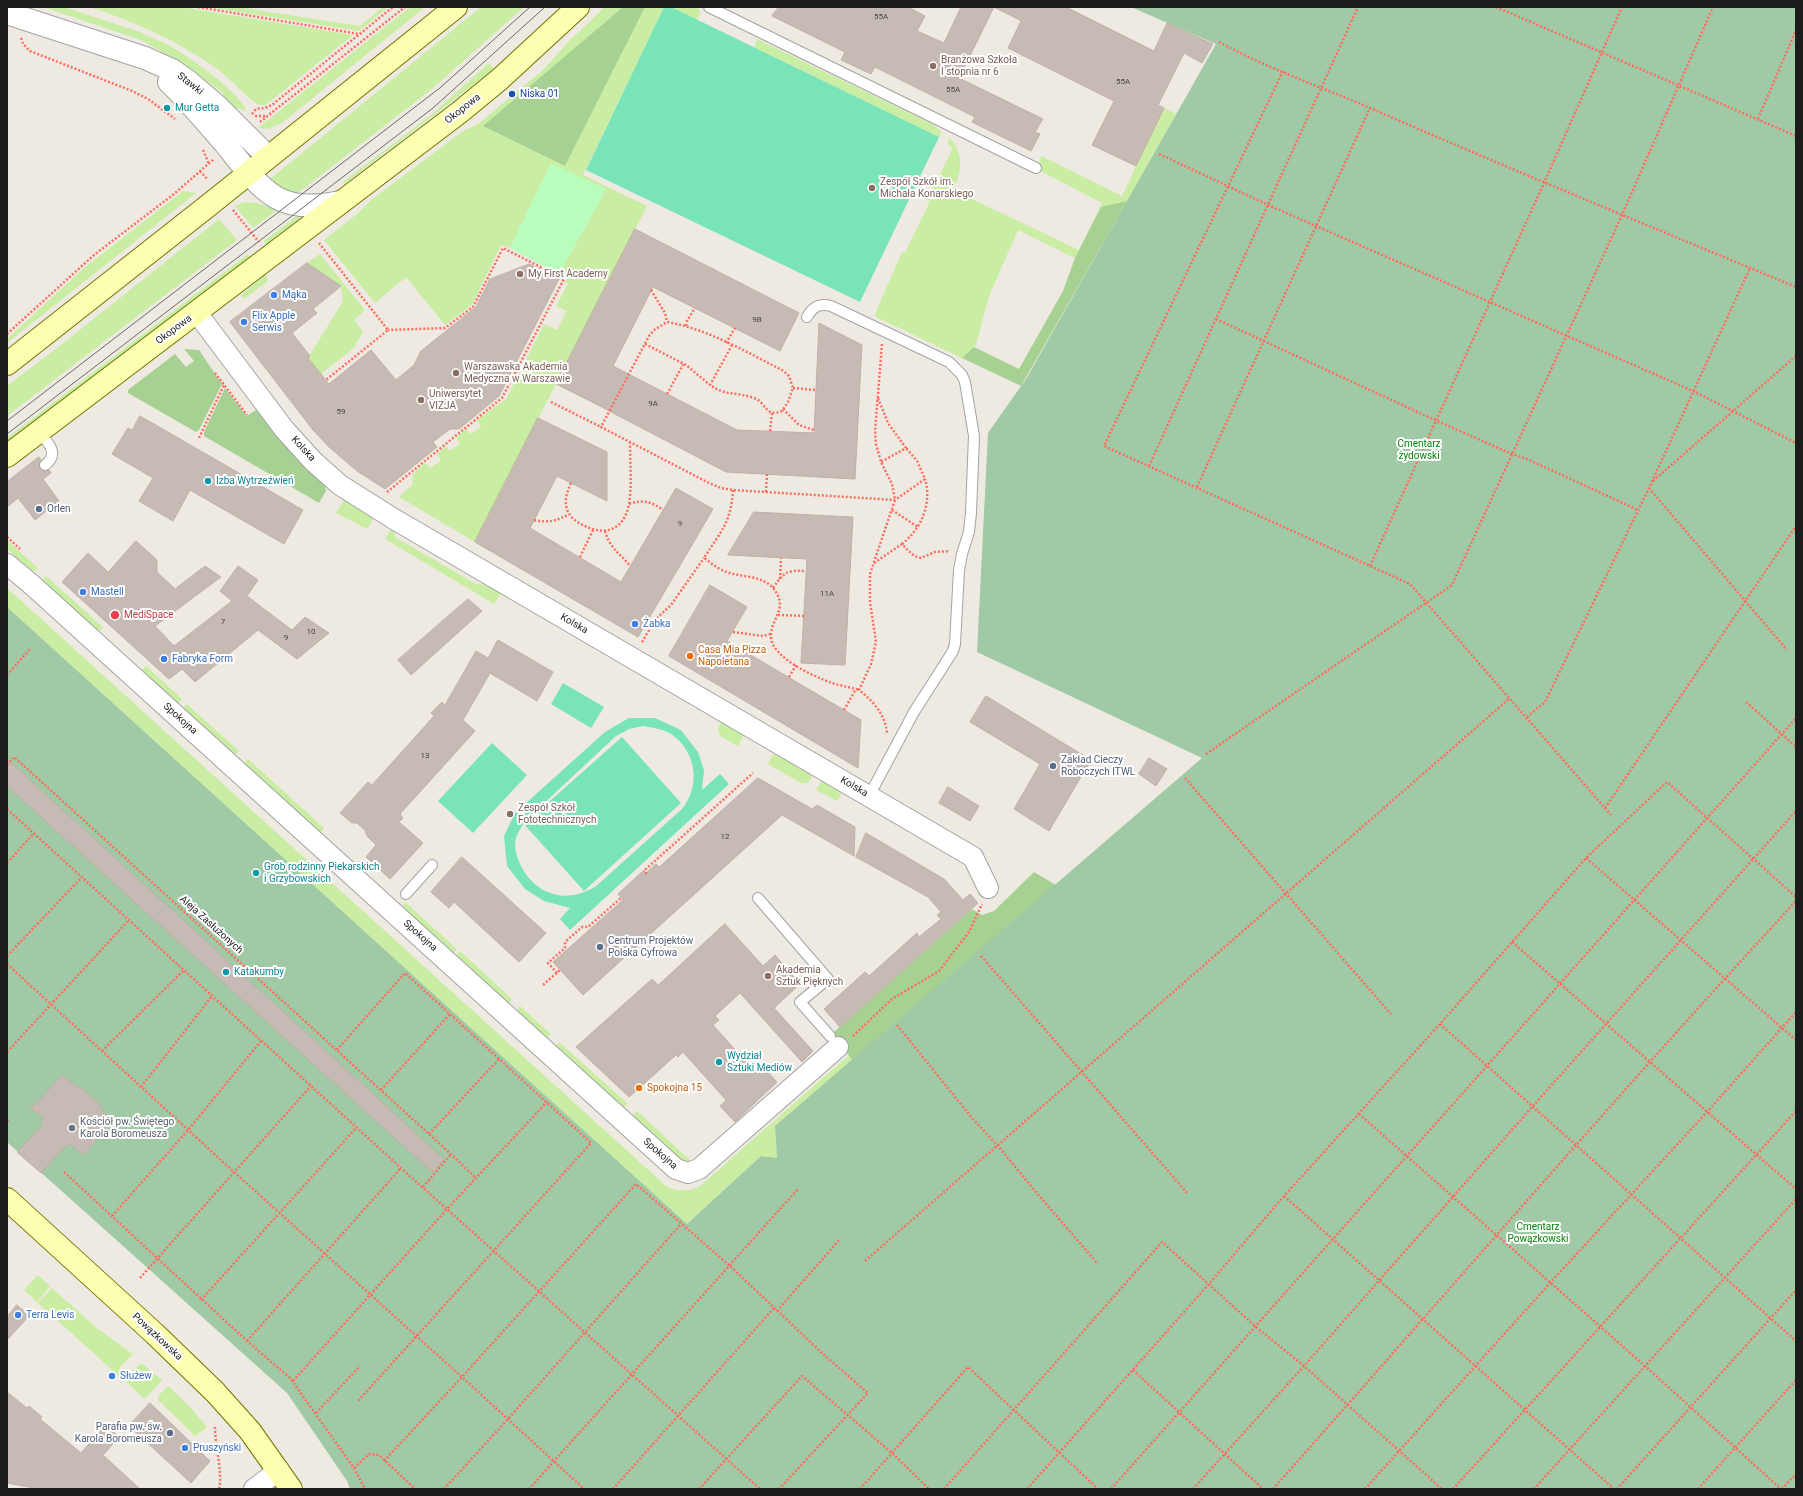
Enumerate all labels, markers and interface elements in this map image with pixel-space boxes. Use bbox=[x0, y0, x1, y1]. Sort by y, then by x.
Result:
house number: 55A bbox=[874, 12, 888, 22]
place label: Branżowa Szkoła I stopnia nr 6 bbox=[941, 54, 1017, 78]
marker: Branżowa Szkoła I stopnia nr 6 bbox=[928, 61, 938, 71]
street label: Stawki bbox=[175, 70, 205, 98]
house number: 55A bbox=[1116, 77, 1130, 87]
house number: 55A bbox=[946, 85, 960, 95]
place label: Niska 01 bbox=[520, 88, 559, 100]
marker: Niska 01 bbox=[507, 89, 517, 99]
street label: Okopowa bbox=[443, 91, 483, 127]
place label: Mur Getta bbox=[175, 102, 219, 114]
marker: Mur Getta bbox=[162, 103, 172, 113]
place label: Zespół Szkół im. Michała Konarskiego bbox=[880, 176, 973, 200]
marker: Zespół Szkół im. Michała Konarskiego bbox=[867, 183, 877, 193]
place label: My First Academy bbox=[528, 268, 608, 280]
marker: My First Academy bbox=[515, 269, 525, 279]
place label: Mąka bbox=[282, 289, 307, 301]
marker: Mąka bbox=[269, 290, 279, 300]
place label: Flix Apple Serwis bbox=[252, 310, 295, 334]
street label: Okopowa bbox=[154, 313, 194, 347]
house number: 9B bbox=[752, 315, 762, 325]
marker: Flix Apple Serwis bbox=[239, 317, 249, 327]
place label: Warszawska Akademia Medyczna w Warszawie bbox=[464, 361, 570, 384]
marker: Warszawska Akademia Medyczna w Warszawie bbox=[451, 368, 461, 378]
place label: Uniwersytet VIZJA bbox=[429, 388, 481, 412]
marker: Uniwersytet VIZJA bbox=[416, 395, 426, 405]
house number: 9A bbox=[648, 399, 658, 409]
house number: 59 bbox=[337, 407, 345, 417]
street label: Kolska bbox=[288, 434, 318, 464]
park label: Cmentarz żydowski bbox=[1397, 438, 1441, 462]
place label: Izba Wytrzeźwień bbox=[216, 475, 293, 487]
marker: Izba Wytrzeźwień bbox=[203, 476, 213, 486]
place label: Orlen bbox=[47, 503, 71, 515]
marker: Orlen bbox=[34, 504, 44, 514]
house number: 9 bbox=[678, 519, 682, 529]
place label: Mastell bbox=[91, 586, 124, 598]
marker: Mastell bbox=[78, 587, 88, 597]
house number: 11A bbox=[820, 589, 834, 599]
marker: MediSpace bbox=[109, 609, 121, 621]
place label: MediSpace bbox=[124, 609, 174, 621]
street label: Kolska bbox=[558, 611, 590, 637]
house number: 7 bbox=[221, 617, 225, 627]
place label: Żabka bbox=[643, 618, 671, 630]
marker: Żabka bbox=[630, 619, 640, 629]
house number: 10 bbox=[307, 627, 315, 637]
house number: 9 bbox=[284, 633, 288, 643]
place label: Casa Mia Pizza Napoletana bbox=[698, 644, 766, 668]
marker: Casa Mia Pizza Napoletana bbox=[685, 651, 695, 661]
place label: Fabryka Form bbox=[172, 653, 233, 665]
marker: Fabryka Form bbox=[159, 654, 169, 664]
street label: Spokojna bbox=[161, 701, 199, 737]
house number: 13 bbox=[421, 751, 429, 761]
place label: Zakład Cieczy Roboczych ITWL bbox=[1061, 754, 1135, 778]
marker: Zakład Cieczy Roboczych ITWL bbox=[1048, 761, 1058, 771]
street label: Kolska bbox=[838, 774, 870, 800]
place label: Zespół Szkół Fototechnicznych bbox=[518, 802, 596, 826]
marker: Zespół Szkół Fototechnicznych bbox=[505, 809, 515, 819]
house number: 12 bbox=[721, 832, 729, 842]
place label: Grób rodzinny Piekarskich i Grzybowskich bbox=[264, 861, 380, 884]
marker: Grób rodzinny Piekarskich i Grzybowskich bbox=[251, 868, 261, 878]
street label: Aleja Zasłużonych bbox=[177, 893, 245, 957]
street label: Spokojna bbox=[401, 918, 439, 954]
place label: Centrum Projektów Polska Cyfrowa bbox=[608, 935, 693, 958]
marker: Centrum Projektów Polska Cyfrowa bbox=[595, 942, 605, 952]
place label: Akademia Sztuk Pięknych bbox=[776, 964, 843, 988]
place label: Katakumby bbox=[234, 966, 284, 978]
marker: Katakumby bbox=[221, 967, 231, 977]
marker: Akademia Sztuk Pięknych bbox=[763, 971, 773, 981]
place label: Wydział Sztuki Mediów bbox=[727, 1050, 792, 1074]
marker: Wydział Sztuki Mediów bbox=[714, 1057, 724, 1067]
place label: Spokojna 15 bbox=[647, 1082, 702, 1094]
marker: Spokojna 15 bbox=[634, 1083, 644, 1093]
place label: Kościół pw. Świętego Karola Boromeusza bbox=[80, 1116, 174, 1140]
marker: Kościół pw. Świętego Karola Boromeusza bbox=[67, 1123, 77, 1133]
street label: Spokojna bbox=[640, 1136, 680, 1172]
park label: Cmentarz Powązkowski bbox=[1508, 1221, 1568, 1244]
place label: Terra Levis bbox=[26, 1309, 74, 1321]
marker: Terra Levis bbox=[13, 1310, 23, 1320]
street label: Powązkowska bbox=[130, 1311, 184, 1363]
place label: Służew bbox=[120, 1370, 152, 1382]
marker: Służew bbox=[107, 1371, 117, 1381]
place label: Parafia pw. św. Karola Boromeusza bbox=[75, 1421, 162, 1444]
marker: Parafia pw. św. Karola Boromeusza bbox=[165, 1428, 175, 1438]
place label: Pruszyński bbox=[193, 1442, 241, 1454]
marker: Pruszyński bbox=[180, 1443, 190, 1453]

